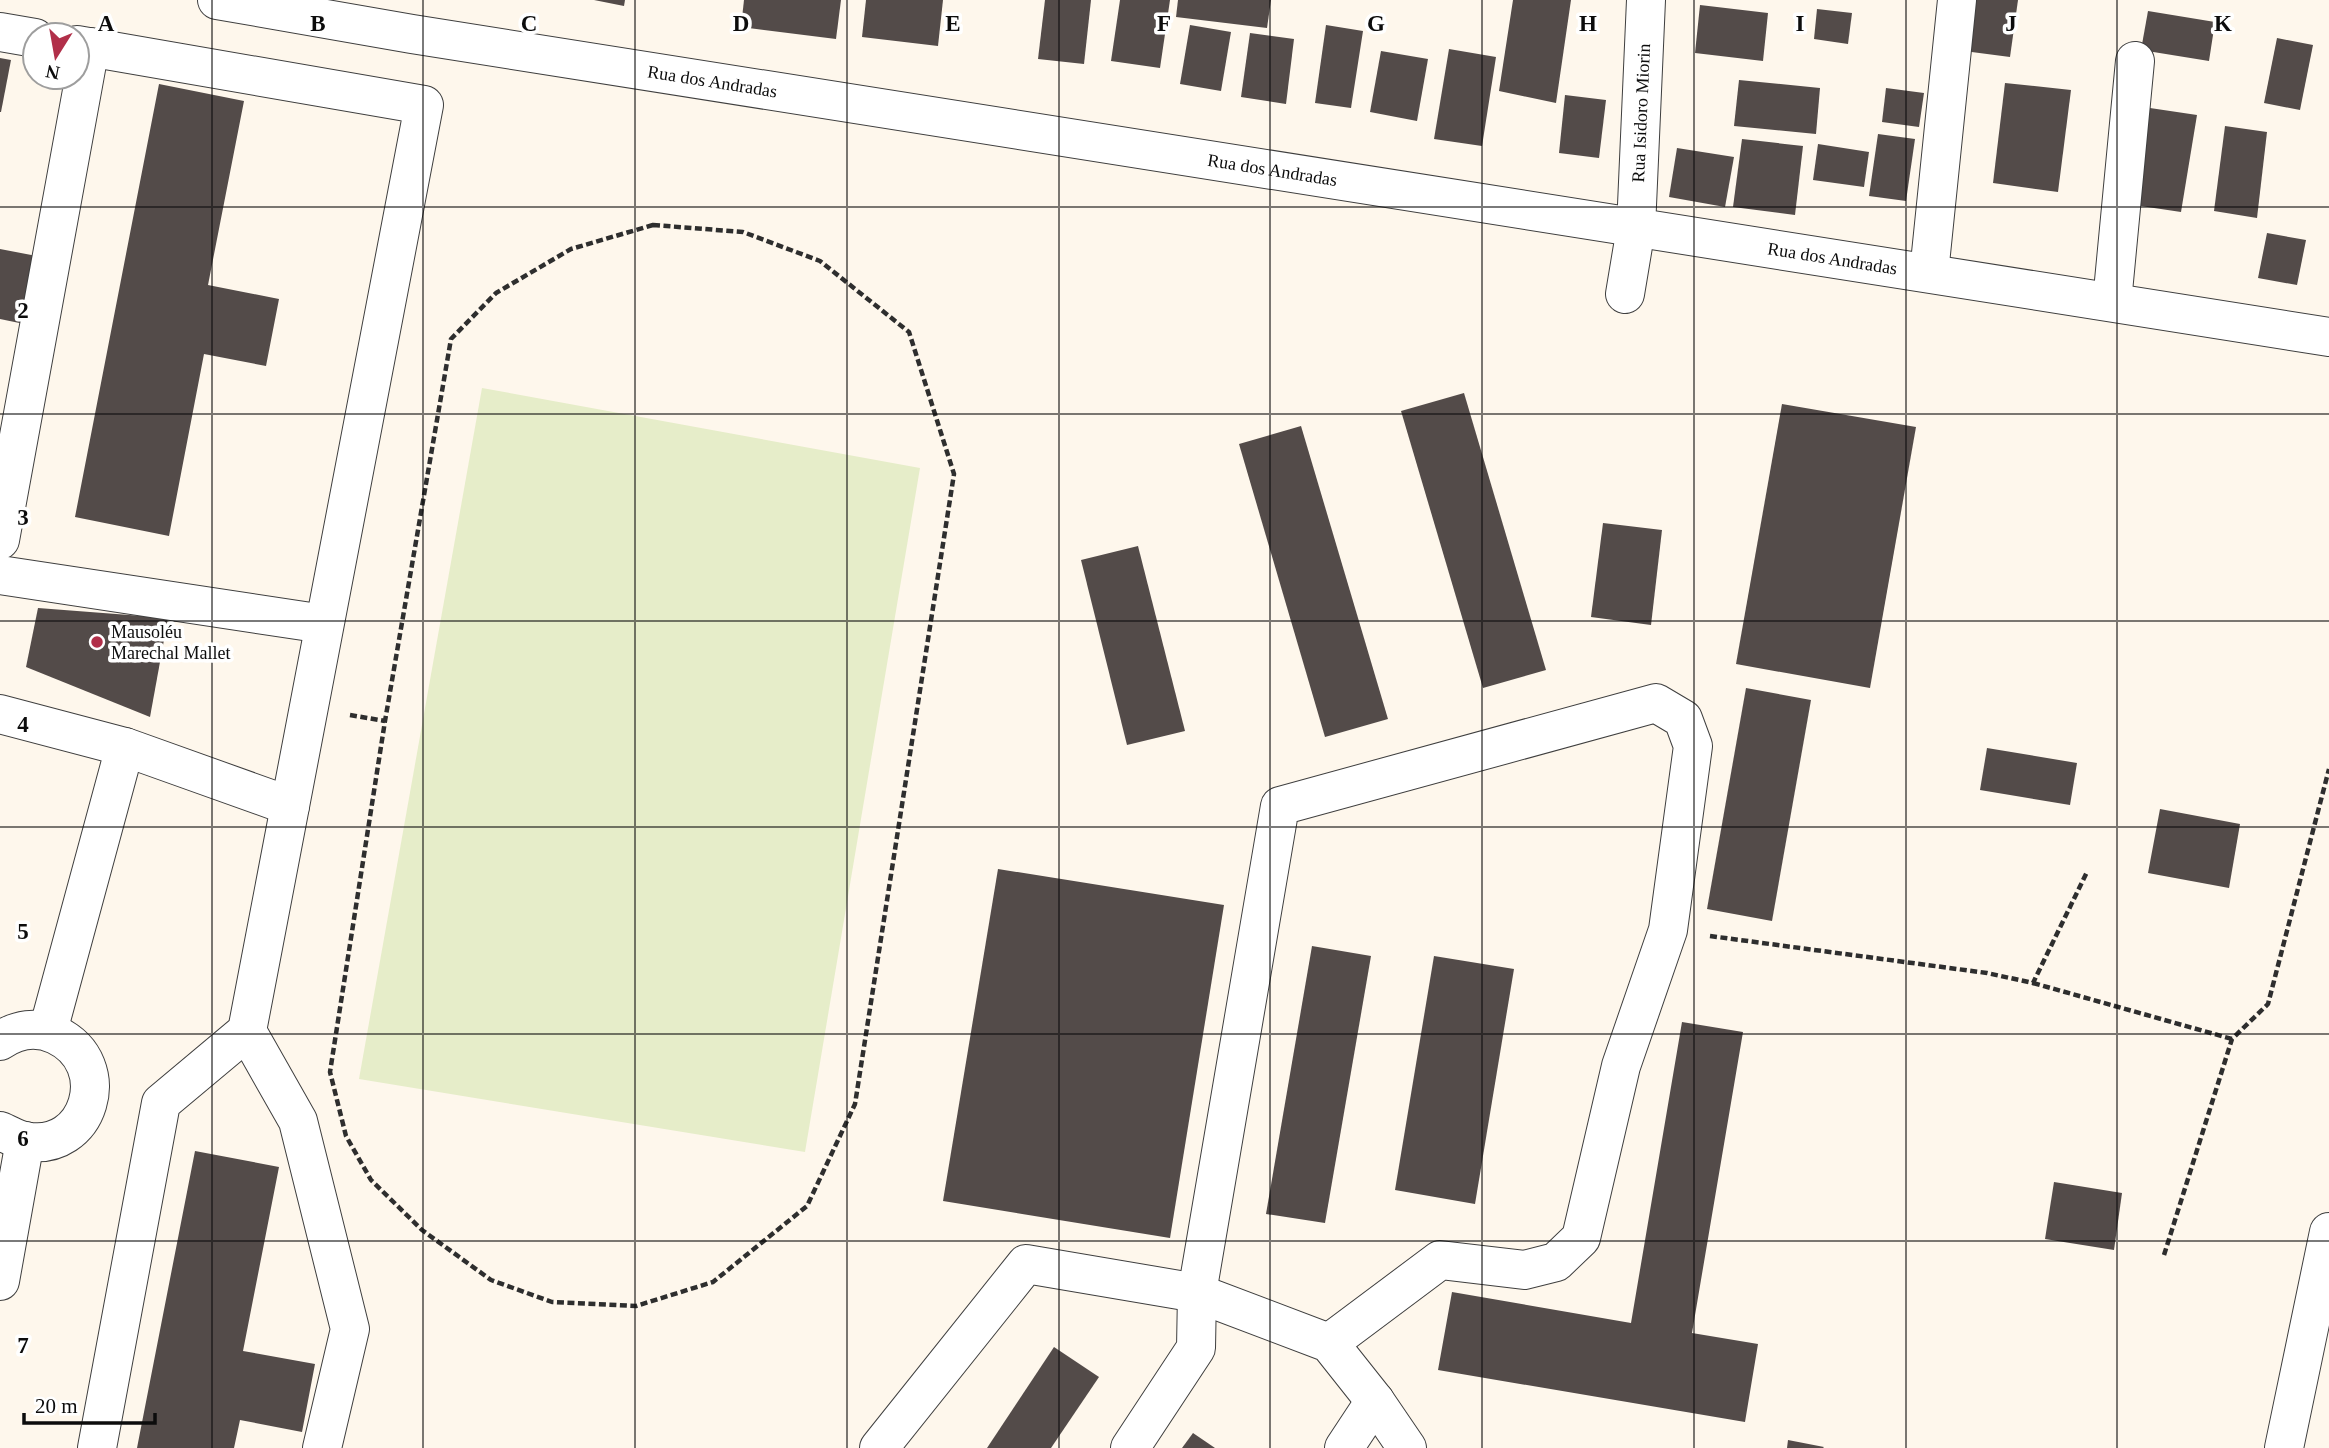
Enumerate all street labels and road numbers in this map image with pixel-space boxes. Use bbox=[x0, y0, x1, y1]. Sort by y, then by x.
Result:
street label: Rua Isidoro Miorin bbox=[1628, 43, 1654, 183]
street label: Rua dos Andradas bbox=[646, 61, 779, 102]
street label: Rua dos Andradas bbox=[1206, 150, 1339, 190]
street label: Rua dos Andradas bbox=[1766, 238, 1899, 279]

